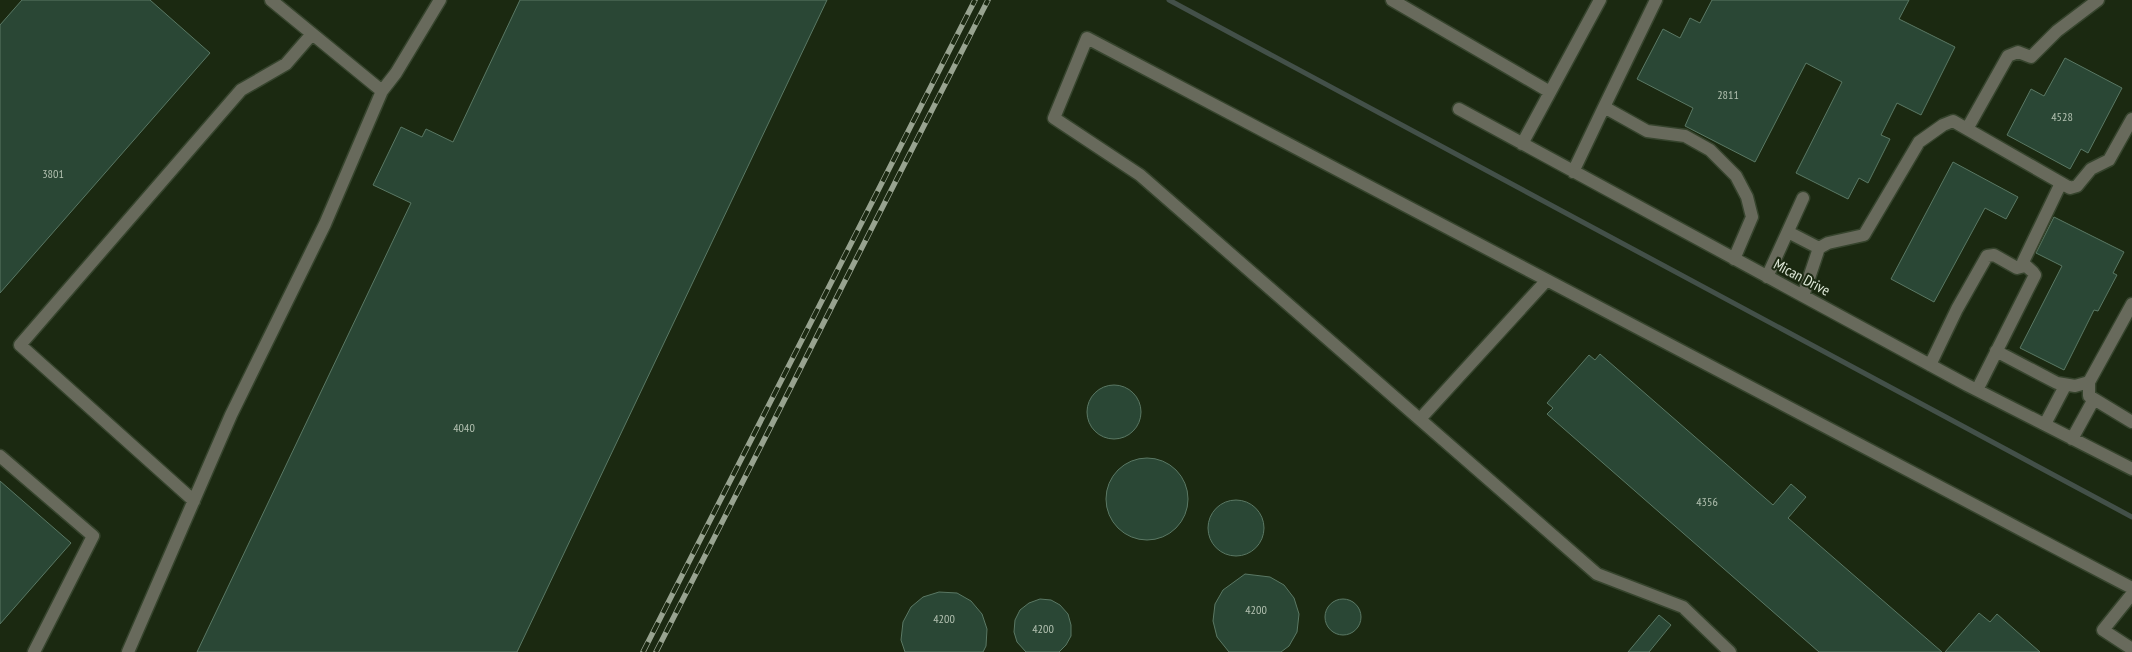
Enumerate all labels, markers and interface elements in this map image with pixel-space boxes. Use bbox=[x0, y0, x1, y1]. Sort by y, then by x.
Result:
house number: 2811 bbox=[1717, 87, 1739, 102]
house number: 4528 bbox=[2051, 109, 2073, 124]
house number: 3801 bbox=[42, 166, 64, 181]
street label: Mican Drive bbox=[1771, 254, 1833, 300]
house number: 4040 bbox=[453, 420, 475, 435]
house number: 4356 bbox=[1696, 494, 1718, 509]
house number: 4200 bbox=[1245, 602, 1267, 617]
house number: 4200 bbox=[933, 611, 955, 626]
house number: 4200 bbox=[1032, 621, 1054, 636]

